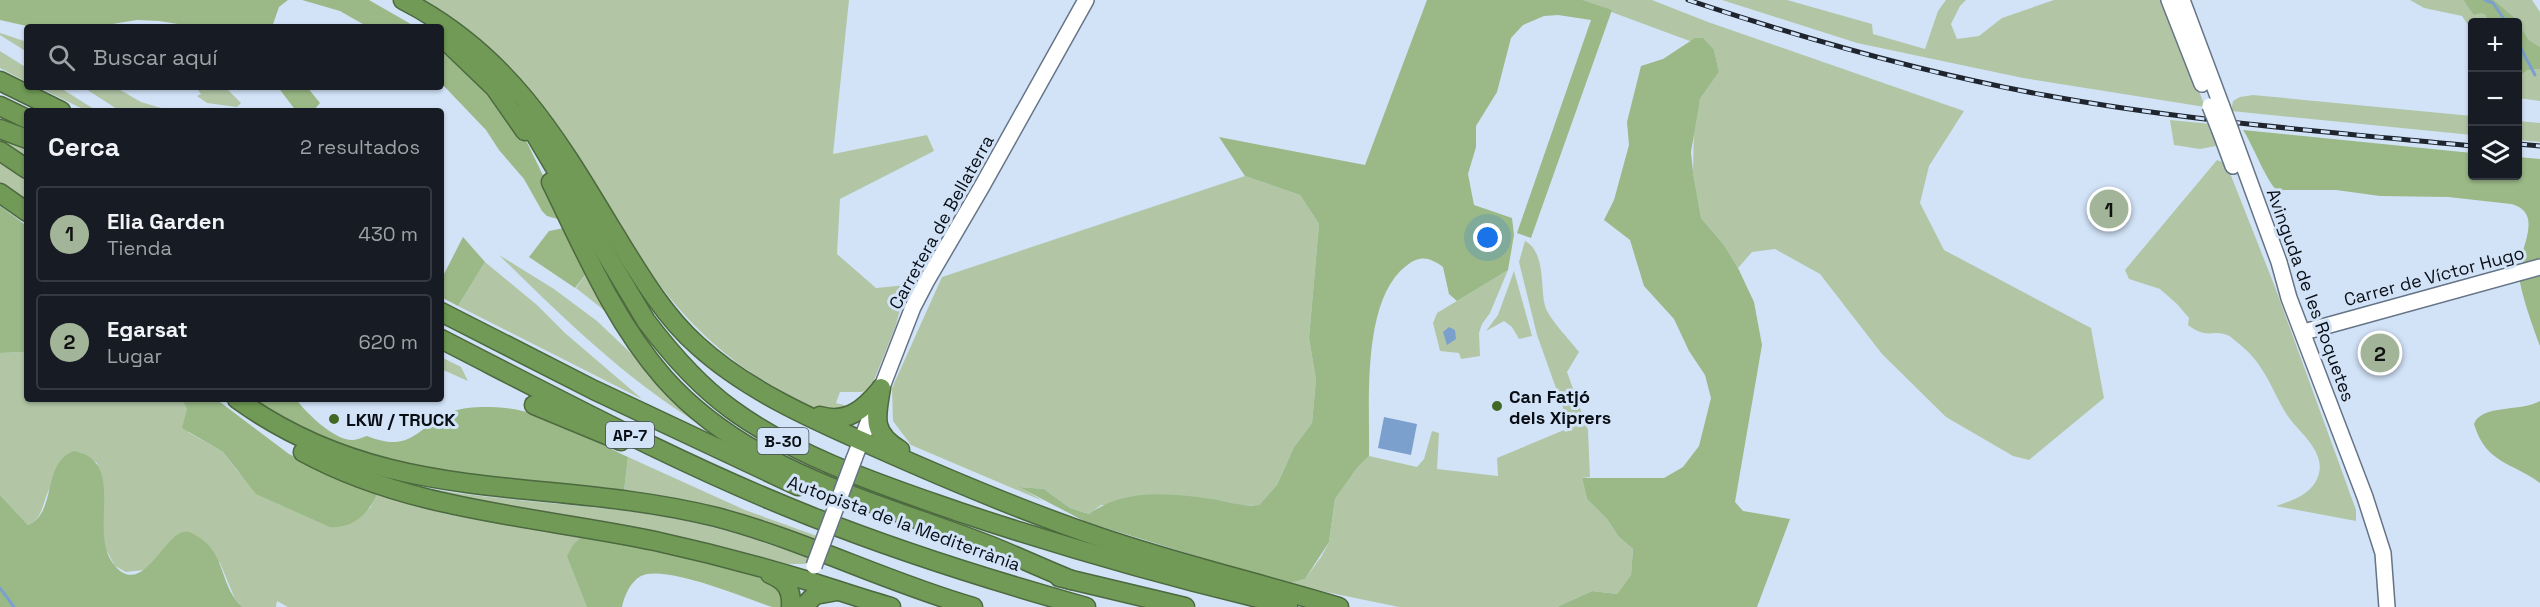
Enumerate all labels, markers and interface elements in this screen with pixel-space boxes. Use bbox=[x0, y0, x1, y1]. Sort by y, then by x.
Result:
map controls bbox=[2468, 18, 2522, 180]
button: + bbox=[2468, 18, 2522, 72]
search box bbox=[24, 24, 444, 90]
icon: search bbox=[45, 41, 78, 74]
text: Buscar aquí bbox=[93, 43, 218, 71]
button: − bbox=[2468, 72, 2522, 126]
button: layers bbox=[2468, 126, 2522, 180]
text: Cerca bbox=[48, 130, 120, 164]
street label: Carretera de Bellaterra bbox=[883, 131, 999, 313]
text: 2 resultados bbox=[300, 134, 420, 160]
street label: Avinguda de les Roquetes bbox=[2262, 185, 2360, 405]
pin: 1 bbox=[2090, 186, 2128, 232]
text: Elia Garden bbox=[107, 207, 225, 235]
text: 1 bbox=[65, 221, 74, 247]
text: 430 m bbox=[358, 221, 418, 247]
your location bbox=[1473, 223, 1502, 252]
text: Tienda bbox=[107, 235, 172, 261]
street label: Carrer de Víctor Hugo bbox=[2341, 241, 2527, 311]
text: Egarsat bbox=[107, 315, 188, 343]
text: 2 bbox=[64, 329, 75, 355]
text: 620 m bbox=[359, 329, 418, 355]
pin: 2 bbox=[2360, 330, 2400, 376]
text: Lugar bbox=[107, 343, 162, 369]
place label: Can Fatjó dels Xiprers bbox=[1509, 385, 1611, 429]
marker: Can Fatjó dels Xiprers bbox=[1490, 399, 1504, 413]
place label: LKW / TRUCK bbox=[346, 408, 456, 431]
marker: LKW / TRUCK bbox=[327, 412, 341, 426]
road number: AP-7 bbox=[606, 422, 654, 448]
road number: B-30 bbox=[758, 428, 808, 454]
street label: Autopista de la Mediterrània bbox=[784, 470, 1024, 576]

